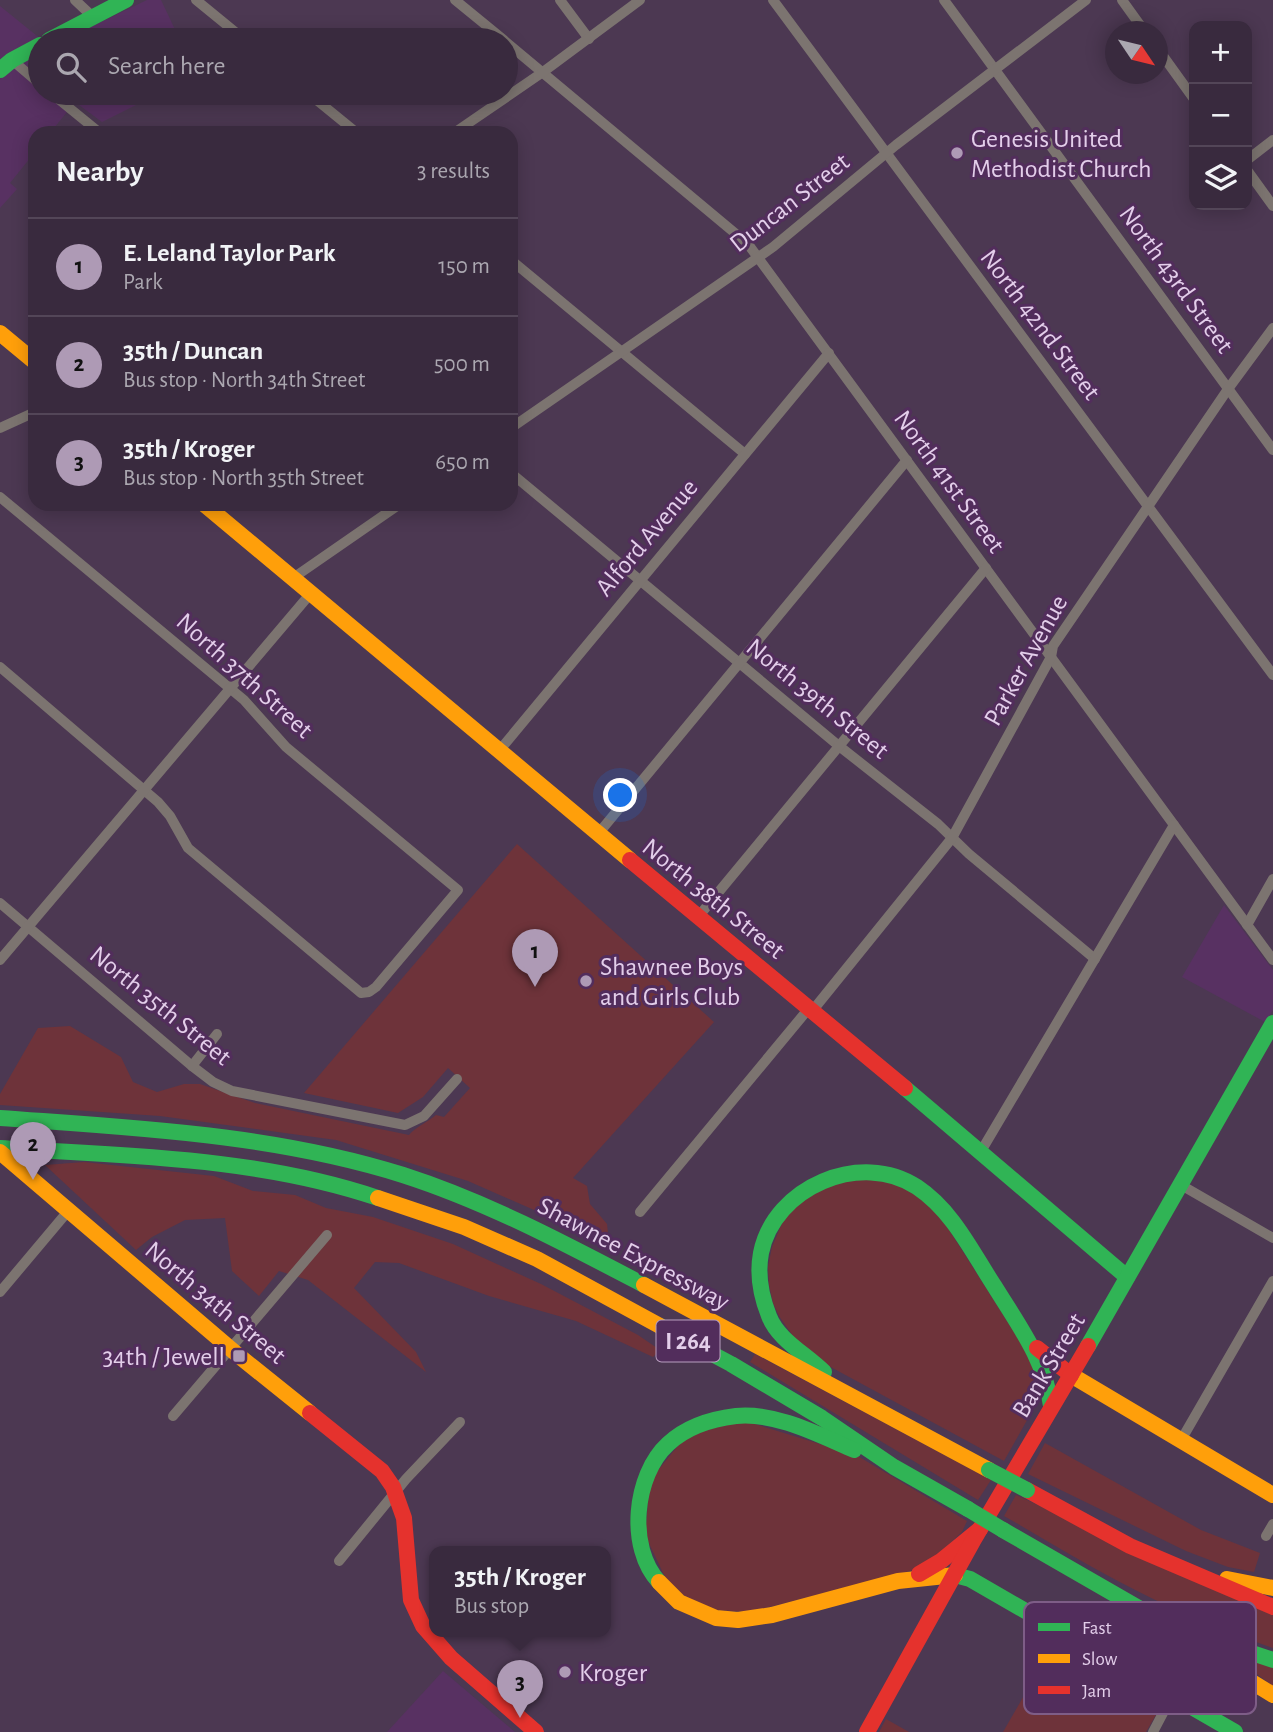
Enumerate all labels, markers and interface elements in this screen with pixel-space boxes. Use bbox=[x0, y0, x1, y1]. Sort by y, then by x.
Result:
north arrow bbox=[1105, 21, 1168, 84]
map controls bbox=[1189, 21, 1252, 210]
button: + bbox=[1189, 21, 1252, 84]
search box bbox=[28, 28, 518, 105]
icon: search bbox=[52, 48, 90, 86]
text: Search here bbox=[108, 53, 226, 79]
button: − bbox=[1189, 84, 1252, 147]
place label: Genesis United Methodist Church bbox=[971, 126, 1151, 182]
marker: Genesis United Methodist Church bbox=[949, 145, 965, 161]
button: layers bbox=[1189, 147, 1252, 210]
street label: Duncan Street bbox=[725, 148, 854, 257]
text: Nearby bbox=[56, 157, 144, 187]
text: 3 results bbox=[417, 160, 490, 183]
street label: North 43rd Street bbox=[1114, 201, 1238, 358]
text: E. Leland Taylor Park bbox=[123, 240, 336, 266]
street label: North 42nd Street bbox=[975, 245, 1105, 405]
text: 1 bbox=[75, 255, 83, 278]
text: 150 m bbox=[438, 255, 490, 278]
text: Park bbox=[123, 271, 163, 294]
text: 35th / Duncan bbox=[123, 338, 263, 364]
text: 2 bbox=[74, 353, 84, 376]
text: 500 m bbox=[434, 353, 490, 376]
text: Bus stop · North 34th Street bbox=[123, 369, 365, 392]
street label: North 41st Street bbox=[889, 406, 1009, 558]
text: 35th / Kroger bbox=[123, 436, 254, 462]
text: 3 bbox=[74, 451, 84, 474]
text: 650 m bbox=[435, 451, 490, 474]
text: Bus stop · North 35th Street bbox=[123, 467, 364, 490]
street label: Alford Avenue bbox=[591, 474, 703, 601]
street label: Parker Avenue bbox=[979, 591, 1072, 730]
street label: North 37th Street bbox=[171, 608, 317, 743]
street label: North 39th Street bbox=[741, 634, 893, 764]
your location bbox=[603, 778, 637, 812]
street label: North 38th Street bbox=[637, 834, 789, 964]
pin: 1 bbox=[512, 929, 558, 987]
street label: North 35th Street bbox=[85, 941, 236, 1070]
place label: Shawnee Boys and Girls Club bbox=[600, 954, 743, 1010]
marker: Shawnee Boys and Girls Club bbox=[578, 973, 594, 989]
pin: 2 bbox=[10, 1122, 56, 1180]
street label: Shawnee Expressway bbox=[534, 1192, 734, 1315]
street label: North 34th Street bbox=[140, 1237, 291, 1369]
street label: Bank Street bbox=[1008, 1309, 1090, 1422]
road number: I 264 bbox=[656, 1321, 720, 1362]
place label: 34th / Jewell bbox=[102, 1344, 225, 1370]
marker: 34th / Jewell bbox=[231, 1348, 247, 1364]
popup bbox=[429, 1546, 611, 1637]
text: 35th / Kroger bbox=[454, 1564, 586, 1590]
text: Bus stop bbox=[454, 1595, 529, 1618]
legend bbox=[1024, 1602, 1256, 1714]
text: Fast bbox=[1082, 1619, 1112, 1638]
text: Slow bbox=[1082, 1650, 1118, 1669]
pin: 3 bbox=[497, 1660, 543, 1718]
place label: Kroger bbox=[579, 1660, 648, 1686]
marker: Kroger bbox=[557, 1664, 573, 1680]
text: Jam bbox=[1082, 1682, 1111, 1701]

